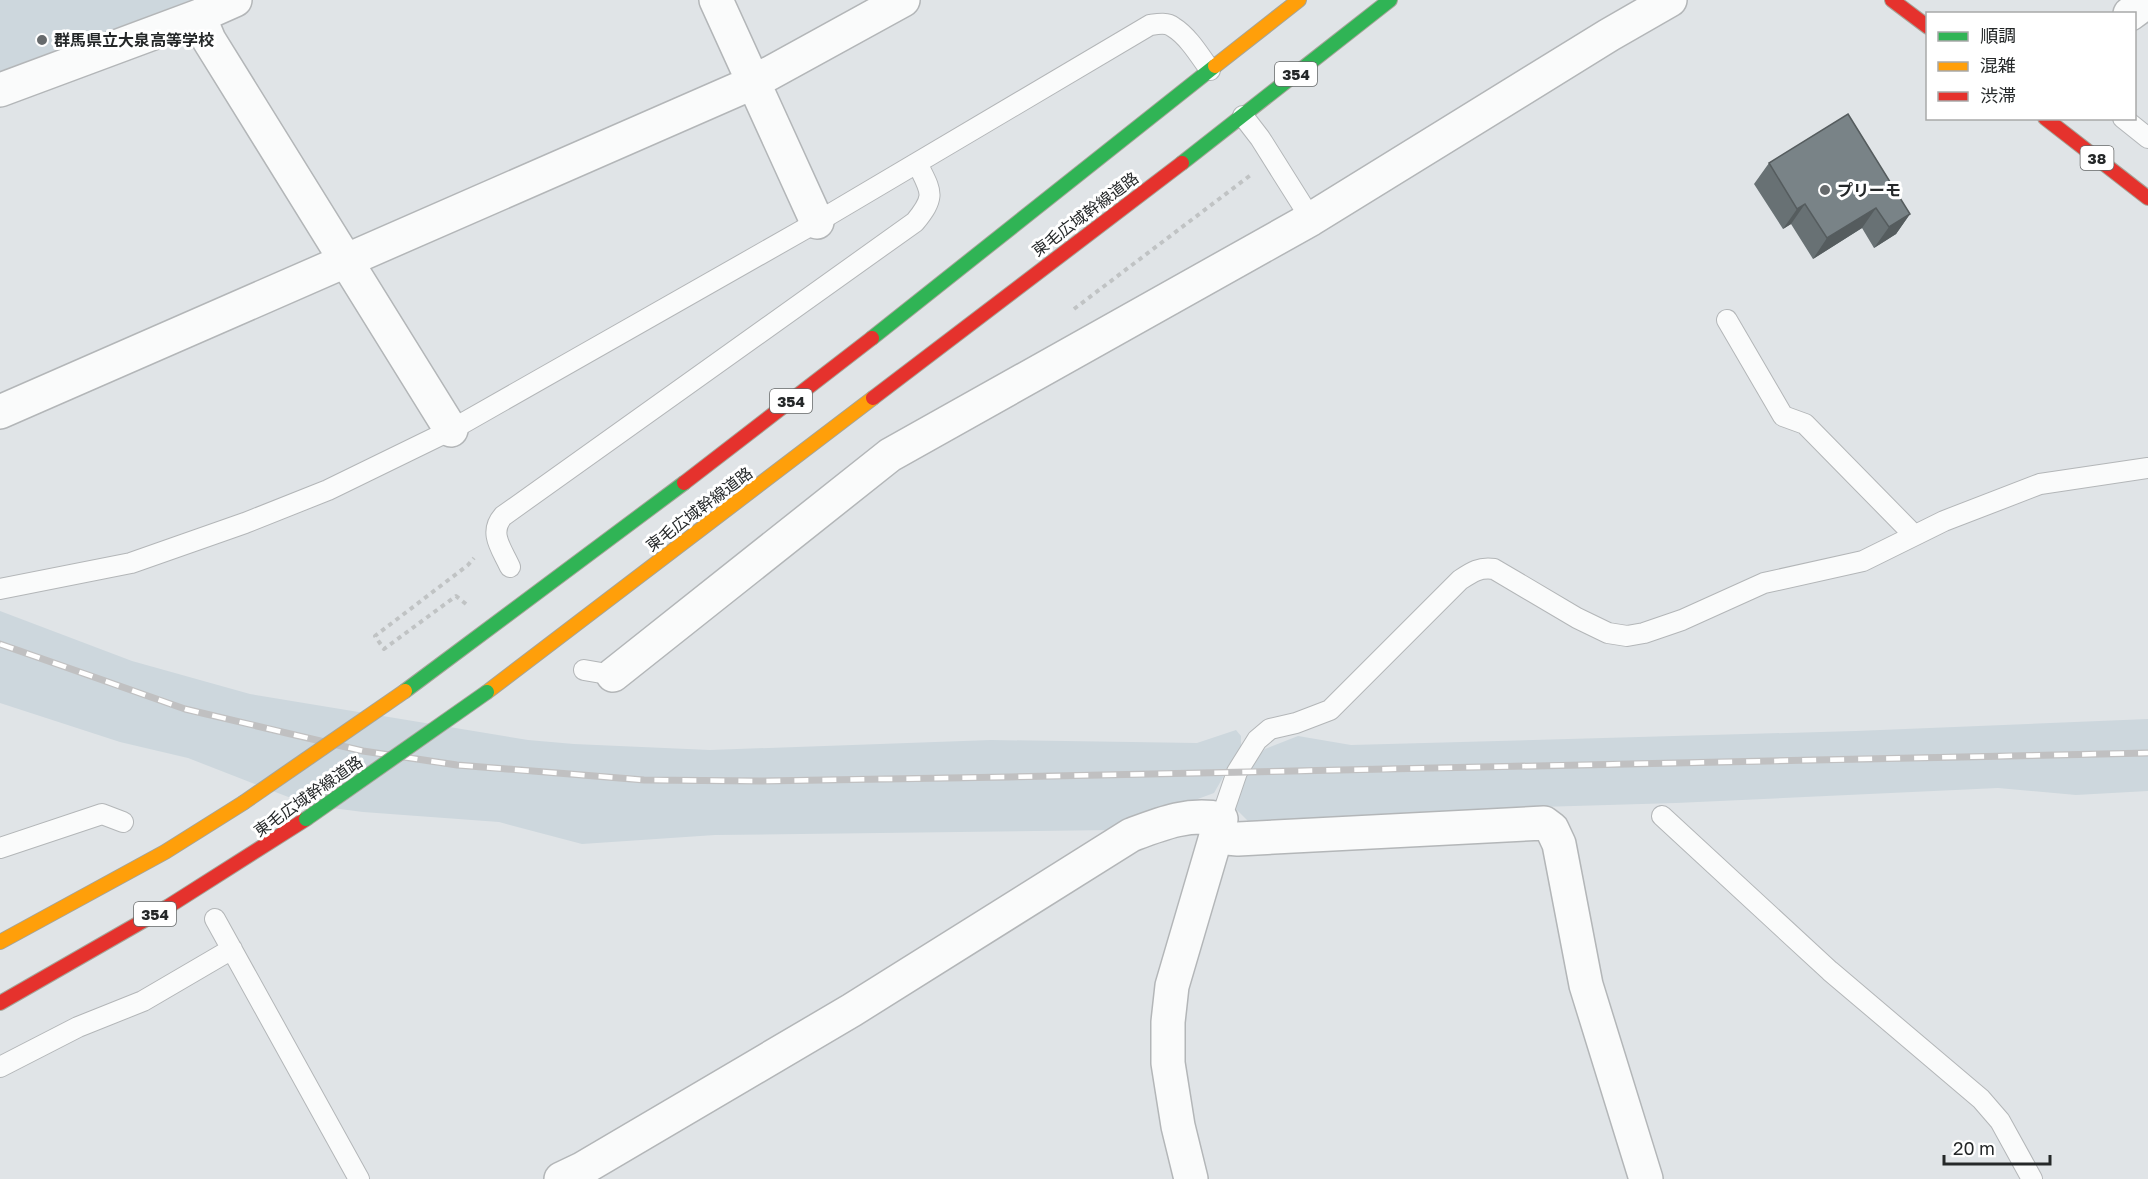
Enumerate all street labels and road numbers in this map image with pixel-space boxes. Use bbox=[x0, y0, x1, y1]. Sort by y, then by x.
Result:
road number: 354 bbox=[1275, 62, 1317, 86]
road number: 38 bbox=[2080, 146, 2114, 170]
street label: 東毛広域幹線道路 bbox=[1028, 167, 1142, 261]
road number: 354 bbox=[770, 389, 812, 413]
street label: 東毛広域幹線道路 bbox=[642, 462, 756, 556]
street label: 東毛広域幹線道路 bbox=[250, 751, 366, 841]
road number: 354 bbox=[134, 902, 176, 926]

